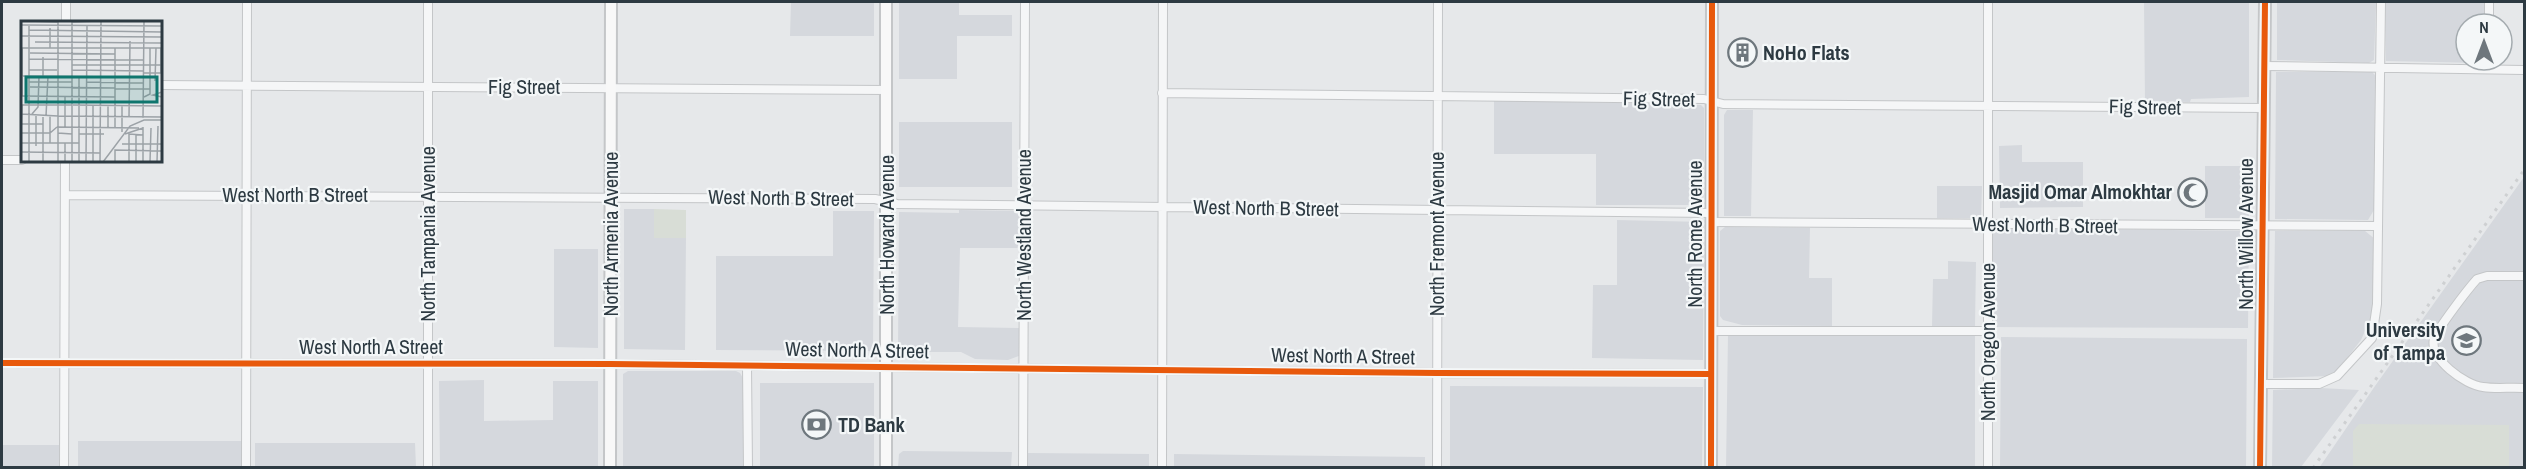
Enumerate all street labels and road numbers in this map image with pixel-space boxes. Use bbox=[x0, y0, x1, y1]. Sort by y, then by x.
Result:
street label: Fig Street bbox=[488, 73, 560, 100]
street label: Fig Street bbox=[1623, 84, 1696, 113]
street label: Fig Street bbox=[2109, 92, 2182, 121]
street label: North Tampania Avenue bbox=[414, 146, 441, 322]
street label: North Westland Avenue bbox=[1010, 149, 1037, 321]
street label: North Armenia Avenue bbox=[597, 152, 624, 316]
street label: North Fremont Avenue bbox=[1423, 152, 1450, 316]
street label: North Howard Avenue bbox=[873, 155, 900, 315]
street label: North Willow Avenue bbox=[2232, 158, 2259, 310]
street label: North Rome Avenue bbox=[1681, 160, 1708, 308]
street label: West North B Street bbox=[222, 181, 368, 208]
street label: West North B Street bbox=[708, 183, 854, 212]
street label: West North B Street bbox=[1193, 193, 1339, 222]
street label: West North B Street bbox=[1972, 210, 2118, 239]
street label: North Oregon Avenue bbox=[1974, 263, 2001, 421]
street label: West North A Street bbox=[299, 333, 443, 360]
street label: West North A Street bbox=[785, 335, 930, 364]
street label: West North A Street bbox=[1271, 341, 1416, 370]

